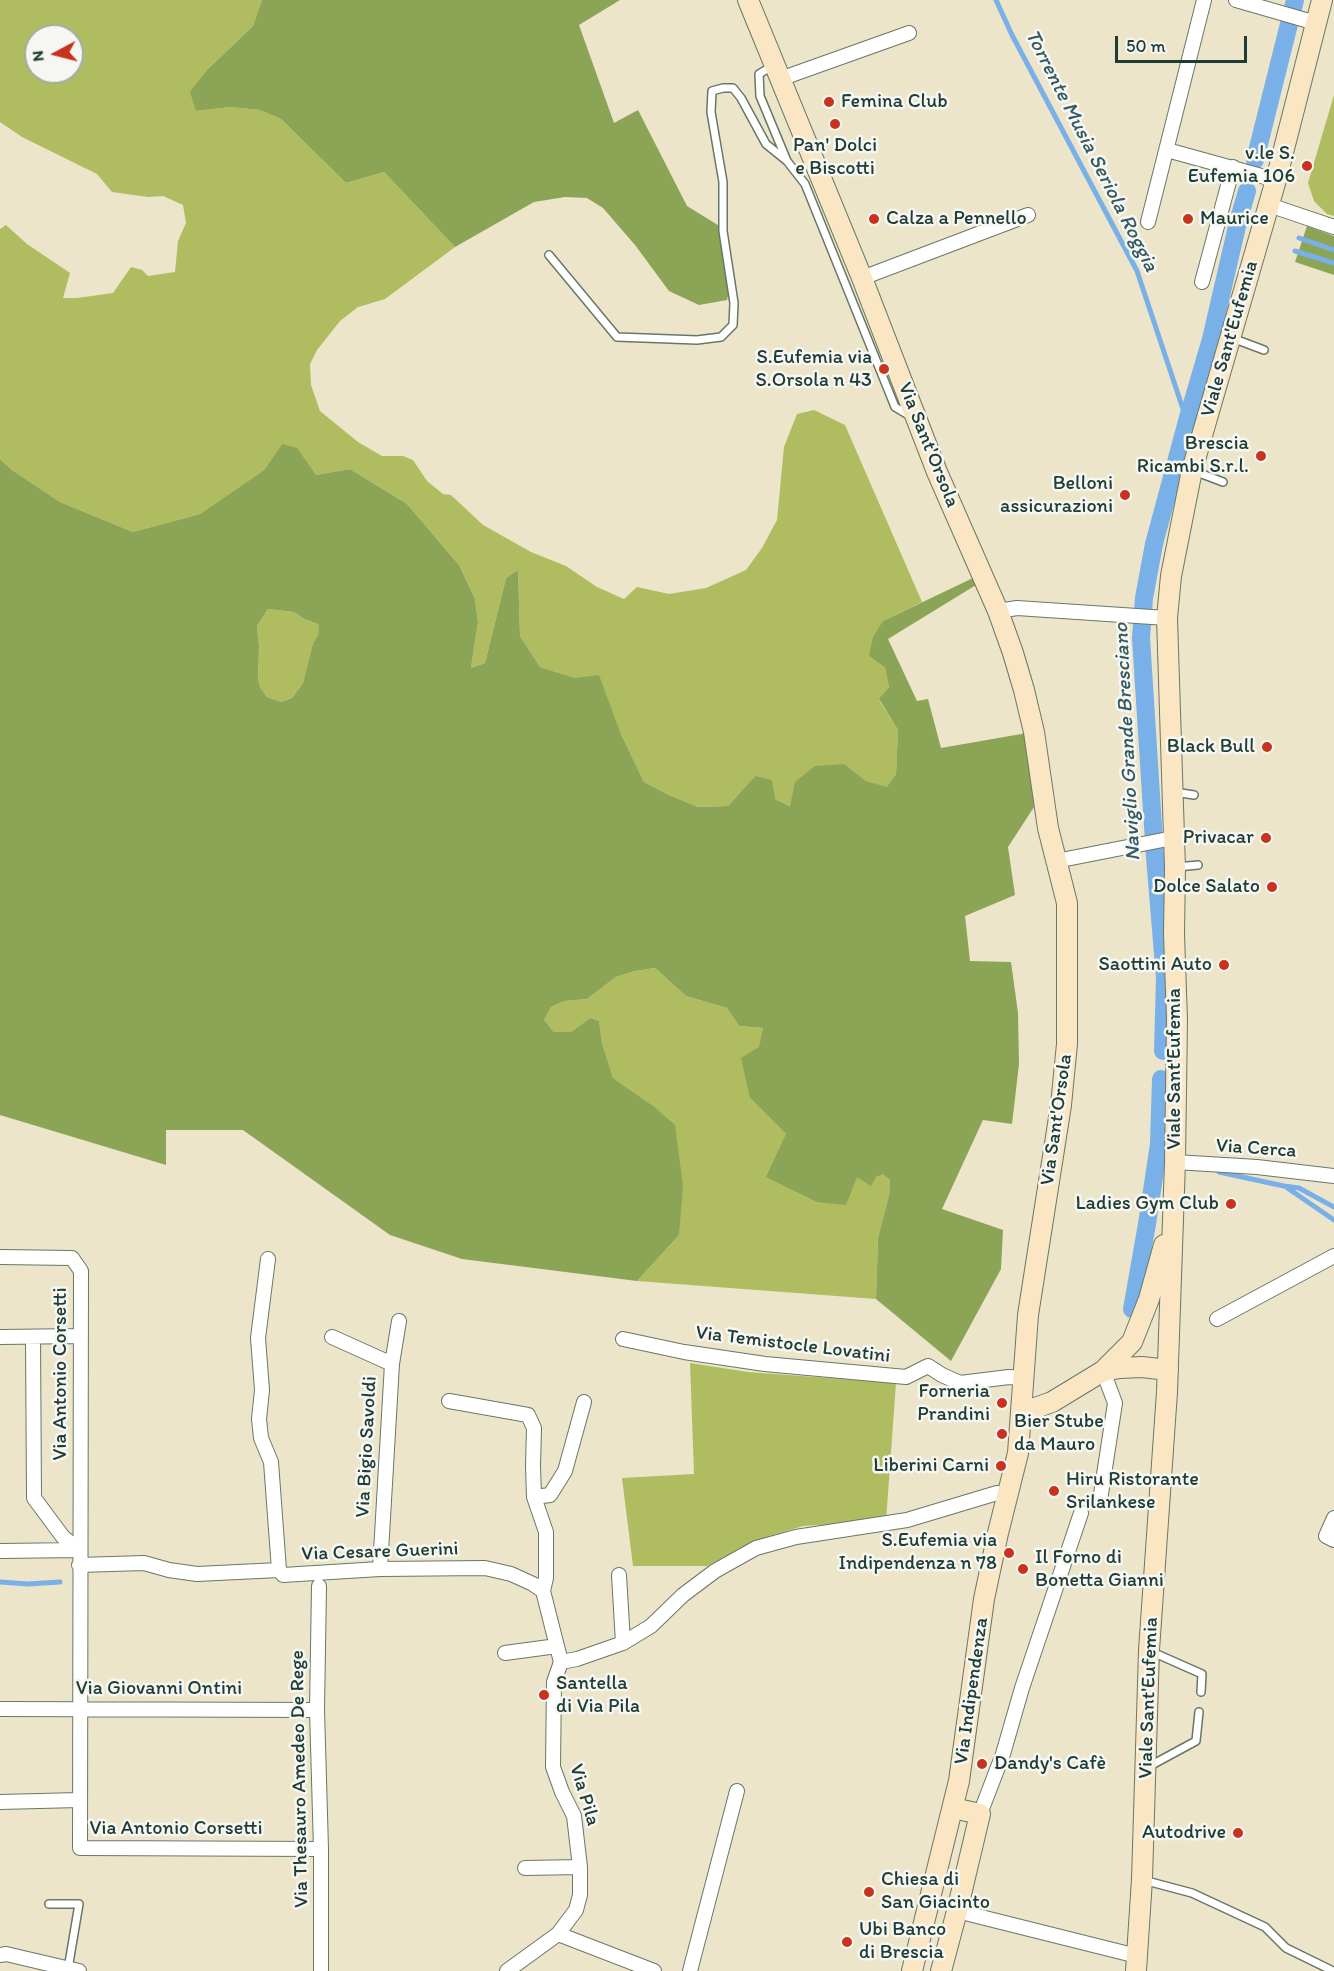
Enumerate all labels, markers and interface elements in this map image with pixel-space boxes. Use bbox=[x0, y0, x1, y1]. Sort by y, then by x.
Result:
north arrow bbox=[24, 24, 84, 84]
scale bar bbox=[1118, 24, 1250, 62]
water label: Torrente Musia Seriola Roggia bbox=[1019, 26, 1163, 276]
text: 50 m bbox=[1126, 35, 1166, 57]
text: N bbox=[28, 49, 48, 63]
place label: Femina Club bbox=[841, 90, 948, 114]
marker: Femina Club bbox=[822, 95, 836, 109]
marker: Pan' Dolci e Biscotti bbox=[828, 117, 842, 131]
place label: Pan' Dolci e Biscotti bbox=[793, 134, 877, 181]
place label: v.le S. Eufemia 106 bbox=[1188, 142, 1295, 189]
marker: v.le S. Eufemia 106 bbox=[1300, 159, 1314, 173]
place label: Calza a Pennello bbox=[886, 207, 1027, 231]
place label: Maurice bbox=[1200, 207, 1269, 231]
marker: Calza a Pennello bbox=[867, 212, 881, 226]
marker: Maurice bbox=[1181, 212, 1195, 226]
street label: Viale Sant'Eufemia bbox=[1196, 258, 1264, 420]
place label: S.Eufemia via S.Orsola n 43 bbox=[756, 346, 872, 393]
marker: S.Eufemia via S.Orsola n 43 bbox=[877, 362, 891, 376]
street label: Via Sant'Orsola bbox=[892, 379, 964, 511]
place label: Brescia Ricambi S.r.l. bbox=[1137, 432, 1249, 479]
marker: Brescia Ricambi S.r.l. bbox=[1254, 449, 1268, 463]
place label: Belloni assicurazioni bbox=[1000, 472, 1113, 519]
marker: Belloni assicurazioni bbox=[1118, 488, 1132, 502]
water label: Naviglio Grande Bresciano bbox=[1109, 622, 1147, 862]
place label: Black Bull bbox=[1167, 735, 1255, 759]
marker: Black Bull bbox=[1260, 740, 1274, 754]
place label: Privacar bbox=[1183, 826, 1254, 850]
marker: Privacar bbox=[1259, 831, 1273, 845]
place label: Dolce Salato bbox=[1153, 875, 1260, 899]
marker: Dolce Salato bbox=[1265, 880, 1279, 894]
place label: Saottini Auto bbox=[1099, 953, 1212, 977]
marker: Saottini Auto bbox=[1217, 958, 1231, 972]
street label: Viale Sant'Eufemia bbox=[1163, 988, 1187, 1150]
street label: Via Sant'Orsola bbox=[1036, 1053, 1078, 1187]
street label: Via Cerca bbox=[1215, 1134, 1297, 1164]
place label: Ladies Gym Club bbox=[1076, 1192, 1219, 1216]
marker: Ladies Gym Club bbox=[1224, 1197, 1238, 1211]
street label: Via Antonio Corsetti bbox=[49, 1288, 73, 1460]
street label: Via Temistocle Lovatini bbox=[694, 1321, 892, 1369]
street label: Via Bigio Savoldi bbox=[351, 1376, 383, 1518]
place label: Forneria Prandini bbox=[917, 1380, 990, 1427]
marker: Forneria Prandini bbox=[995, 1396, 1009, 1410]
place label: Bier Stube da Mauro bbox=[1014, 1410, 1104, 1457]
marker: Bier Stube da Mauro bbox=[995, 1427, 1009, 1441]
place label: Liberini Carni bbox=[873, 1454, 989, 1478]
marker: Liberini Carni bbox=[994, 1459, 1008, 1473]
place label: Hiru Ristorante Srilankese bbox=[1066, 1468, 1199, 1515]
marker: Hiru Ristorante Srilankese bbox=[1047, 1484, 1061, 1498]
place label: S.Eufemia via Indipendenza n 78 bbox=[838, 1529, 997, 1576]
street label: Via Cesare Guerini bbox=[301, 1537, 459, 1567]
marker: S.Eufemia via Indipendenza n 78 bbox=[1002, 1546, 1016, 1560]
place label: Il Forno di Bonetta Gianni bbox=[1035, 1546, 1164, 1593]
marker: Il Forno di Bonetta Gianni bbox=[1016, 1562, 1030, 1576]
street label: Via Indipendenza bbox=[950, 1616, 994, 1766]
street label: Viale Sant'Eufemia bbox=[1134, 1617, 1164, 1779]
street label: Via Thesauro Amedeo De Rege bbox=[286, 1650, 314, 1908]
place label: Santella di Via Pila bbox=[556, 1672, 640, 1719]
street label: Via Giovanni Ontini bbox=[76, 1677, 242, 1701]
marker: Santella di Via Pila bbox=[537, 1688, 551, 1702]
place label: Dandy's Cafè bbox=[994, 1752, 1106, 1776]
marker: Dandy's Cafè bbox=[975, 1757, 989, 1771]
street label: Via Pila bbox=[563, 1761, 605, 1829]
street label: Via Antonio Corsetti bbox=[90, 1817, 262, 1841]
place label: Autodrive bbox=[1142, 1821, 1226, 1845]
marker: Autodrive bbox=[1231, 1826, 1245, 1840]
place label: Chiesa di San Giacinto bbox=[881, 1868, 990, 1915]
marker: Chiesa di San Giacinto bbox=[862, 1885, 876, 1899]
place label: Ubi Banco di Brescia bbox=[859, 1918, 946, 1965]
marker: Ubi Banco di Brescia bbox=[840, 1935, 854, 1949]

